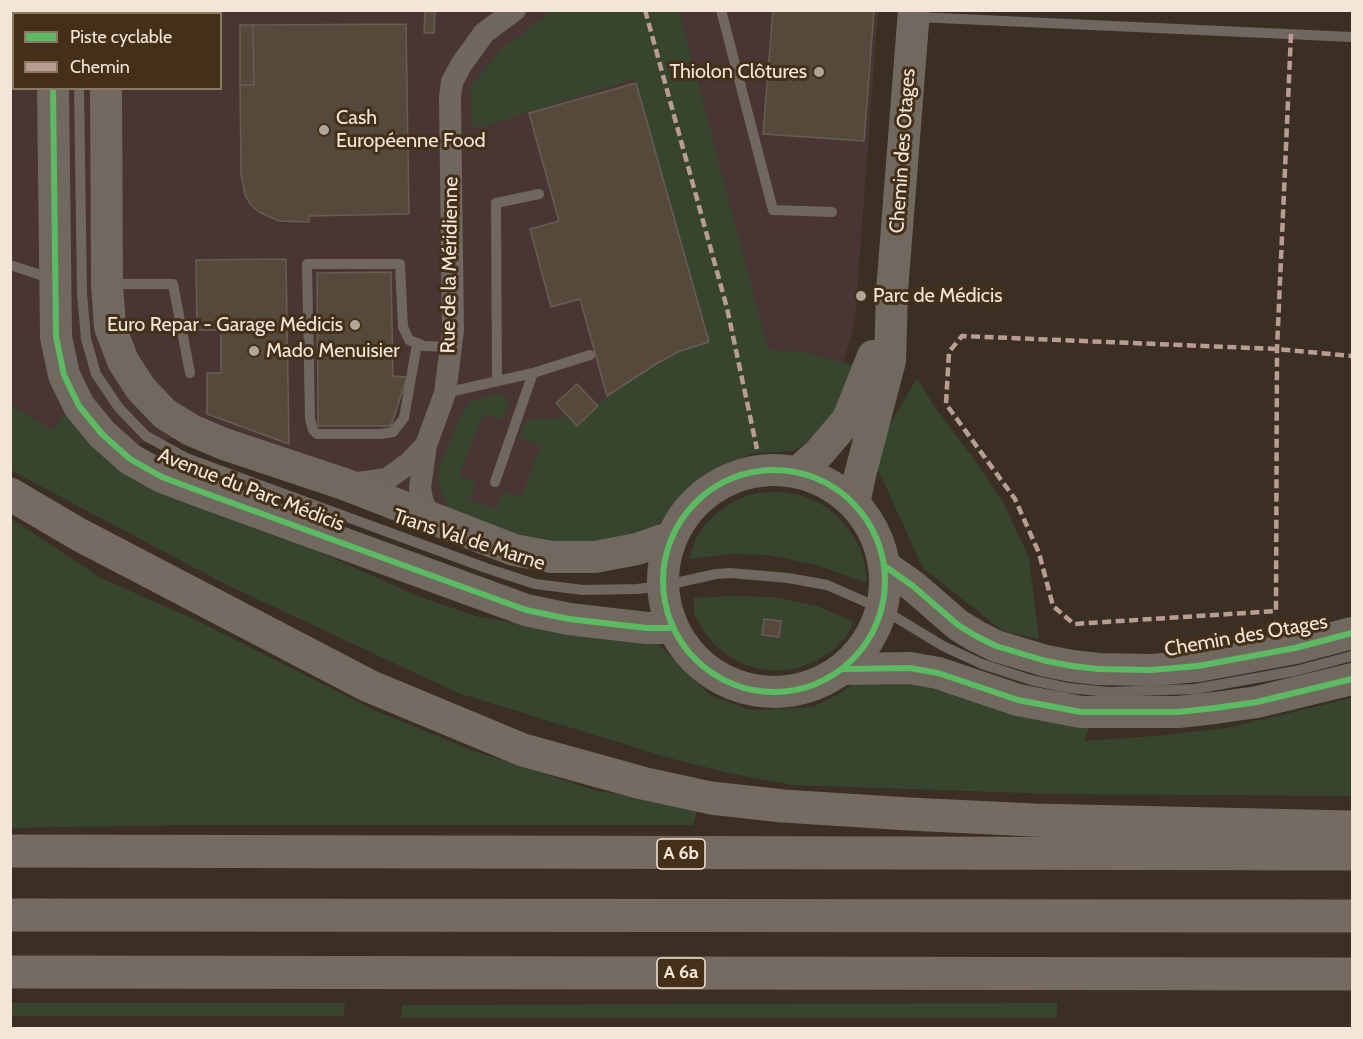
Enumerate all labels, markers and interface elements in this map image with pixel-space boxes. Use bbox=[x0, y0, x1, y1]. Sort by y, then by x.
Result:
legend bbox=[12, 12, 222, 90]
text: Piste cyclable bbox=[70, 26, 172, 48]
text: Chemin bbox=[70, 56, 130, 78]
place label: Thiolon Clôtures bbox=[669, 60, 807, 84]
marker: Thiolon Clôtures bbox=[812, 65, 826, 79]
street label: Chemin des Otages bbox=[885, 68, 921, 234]
place label: Cash Européenne Food bbox=[336, 106, 486, 153]
marker: Cash Européenne Food bbox=[317, 123, 331, 137]
street label: Rue de la Méridienne bbox=[436, 176, 464, 354]
place label: Parc de Médicis bbox=[873, 284, 1002, 308]
marker: Parc de Médicis bbox=[854, 289, 868, 303]
place label: Euro Repar - Garage Médicis bbox=[107, 313, 343, 337]
marker: Euro Repar - Garage Médicis bbox=[348, 318, 362, 332]
place label: Mado Menuisier bbox=[266, 339, 400, 363]
marker: Mado Menuisier bbox=[247, 344, 261, 358]
street label: Avenue du Parc Médicis bbox=[154, 443, 348, 537]
street label: Trans Val de Marne bbox=[390, 504, 548, 576]
street label: Chemin des Otages bbox=[1163, 610, 1329, 662]
road number: A 6b bbox=[657, 839, 705, 869]
road number: A 6a bbox=[657, 958, 705, 988]

